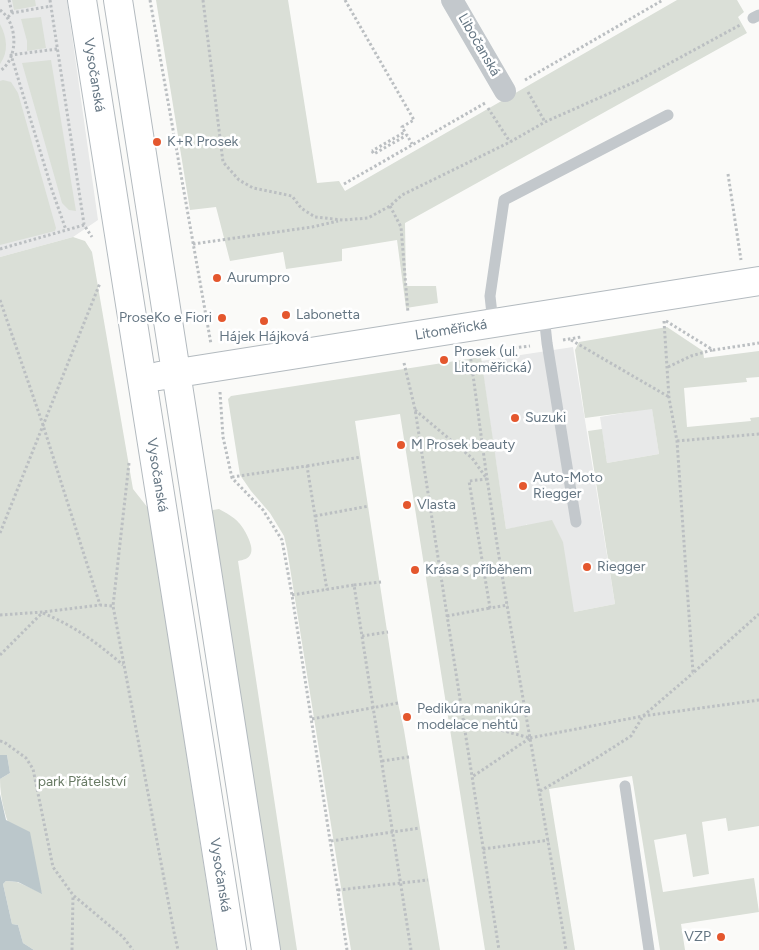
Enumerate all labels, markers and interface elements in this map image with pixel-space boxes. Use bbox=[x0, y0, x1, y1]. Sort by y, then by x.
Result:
street label: Libočanská bbox=[454, 11, 504, 79]
street label: Vysočanská bbox=[80, 37, 108, 113]
place label: K+R Prosek bbox=[167, 134, 238, 150]
marker: K+R Prosek bbox=[151, 136, 163, 148]
place label: Aurumpro bbox=[227, 270, 290, 286]
marker: Aurumpro bbox=[211, 272, 223, 284]
place label: Labonetta bbox=[296, 307, 360, 323]
marker: Labonetta bbox=[280, 309, 292, 321]
place label: ProseKo e Fiori bbox=[119, 310, 212, 326]
marker: ProseKo e Fiori bbox=[216, 312, 228, 324]
marker: Hájek Hájková bbox=[258, 315, 270, 327]
street label: Litoměřická bbox=[414, 316, 488, 344]
place label: Hájek Hájková bbox=[219, 329, 309, 345]
place label: Prosek (ul. Litoměřická) bbox=[454, 344, 532, 377]
marker: Prosek (ul. Litoměřická) bbox=[438, 354, 450, 366]
place label: Suzuki bbox=[525, 410, 566, 426]
marker: Suzuki bbox=[509, 412, 521, 424]
street label: Vysočanská bbox=[143, 437, 171, 513]
place label: M Prosek beauty bbox=[411, 437, 515, 453]
marker: M Prosek beauty bbox=[395, 439, 407, 451]
place label: Auto-Moto Riegger bbox=[533, 470, 603, 502]
marker: Auto-Moto Riegger bbox=[517, 480, 529, 492]
place label: Vlasta bbox=[417, 497, 456, 513]
marker: Vlasta bbox=[401, 499, 413, 511]
place label: Riegger bbox=[597, 559, 645, 575]
marker: Riegger bbox=[581, 561, 593, 573]
place label: Krása s příběhem bbox=[425, 562, 532, 578]
marker: Krása s příběhem bbox=[409, 564, 421, 576]
place label: Pedikúra manikúra modelace nehtů bbox=[417, 701, 531, 734]
marker: Pedikúra manikúra modelace nehtů bbox=[401, 711, 413, 723]
park label: park Přátelství bbox=[38, 774, 126, 790]
street label: Vysočanská bbox=[206, 837, 234, 913]
place label: VZP bbox=[684, 929, 711, 945]
marker: VZP bbox=[715, 931, 727, 943]

